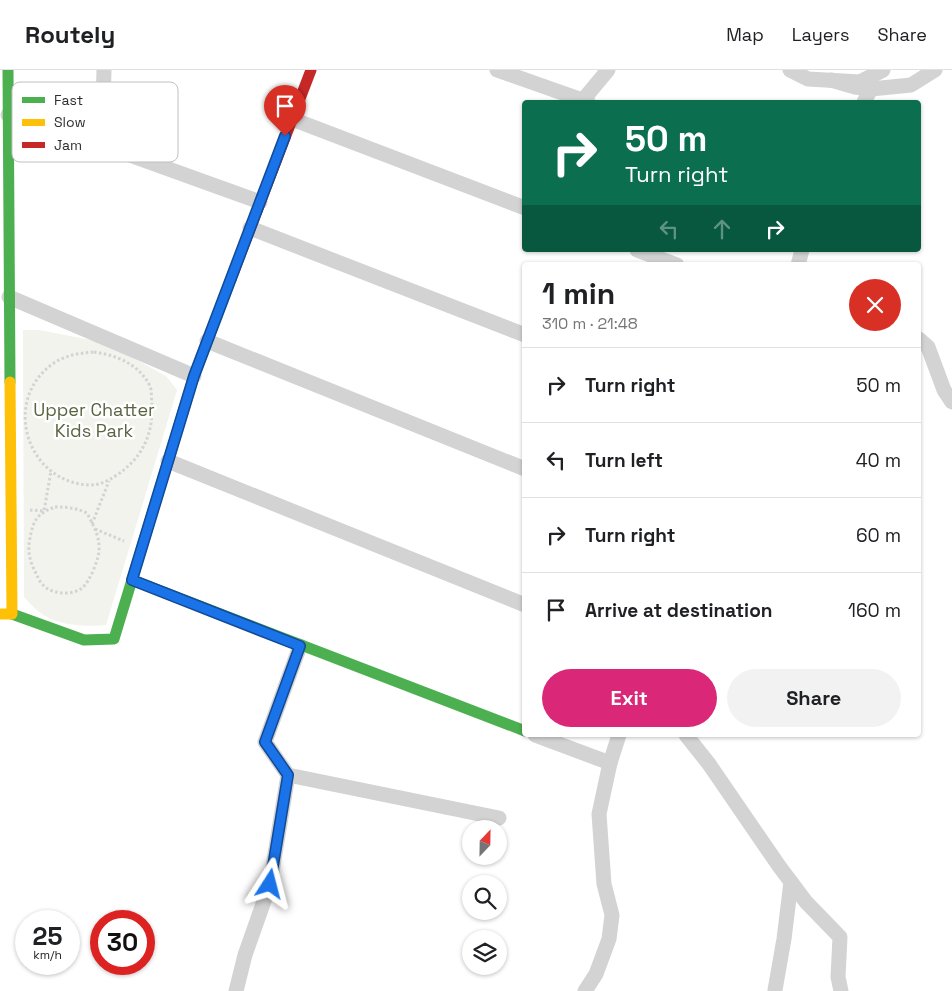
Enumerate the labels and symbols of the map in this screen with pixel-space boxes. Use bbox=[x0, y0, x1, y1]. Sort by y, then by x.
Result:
legend bbox=[12, 82, 178, 162]
pin bbox=[264, 85, 306, 136]
text: Fast bbox=[54, 91, 83, 109]
text: Slow bbox=[54, 113, 86, 131]
text: Jam bbox=[54, 136, 82, 154]
park label: Upper Chatter Kids Park bbox=[33, 398, 155, 442]
north arrow bbox=[462, 820, 508, 865]
position arrow bbox=[243, 857, 295, 909]
speed limit sign: 30 bbox=[90, 910, 155, 975]

